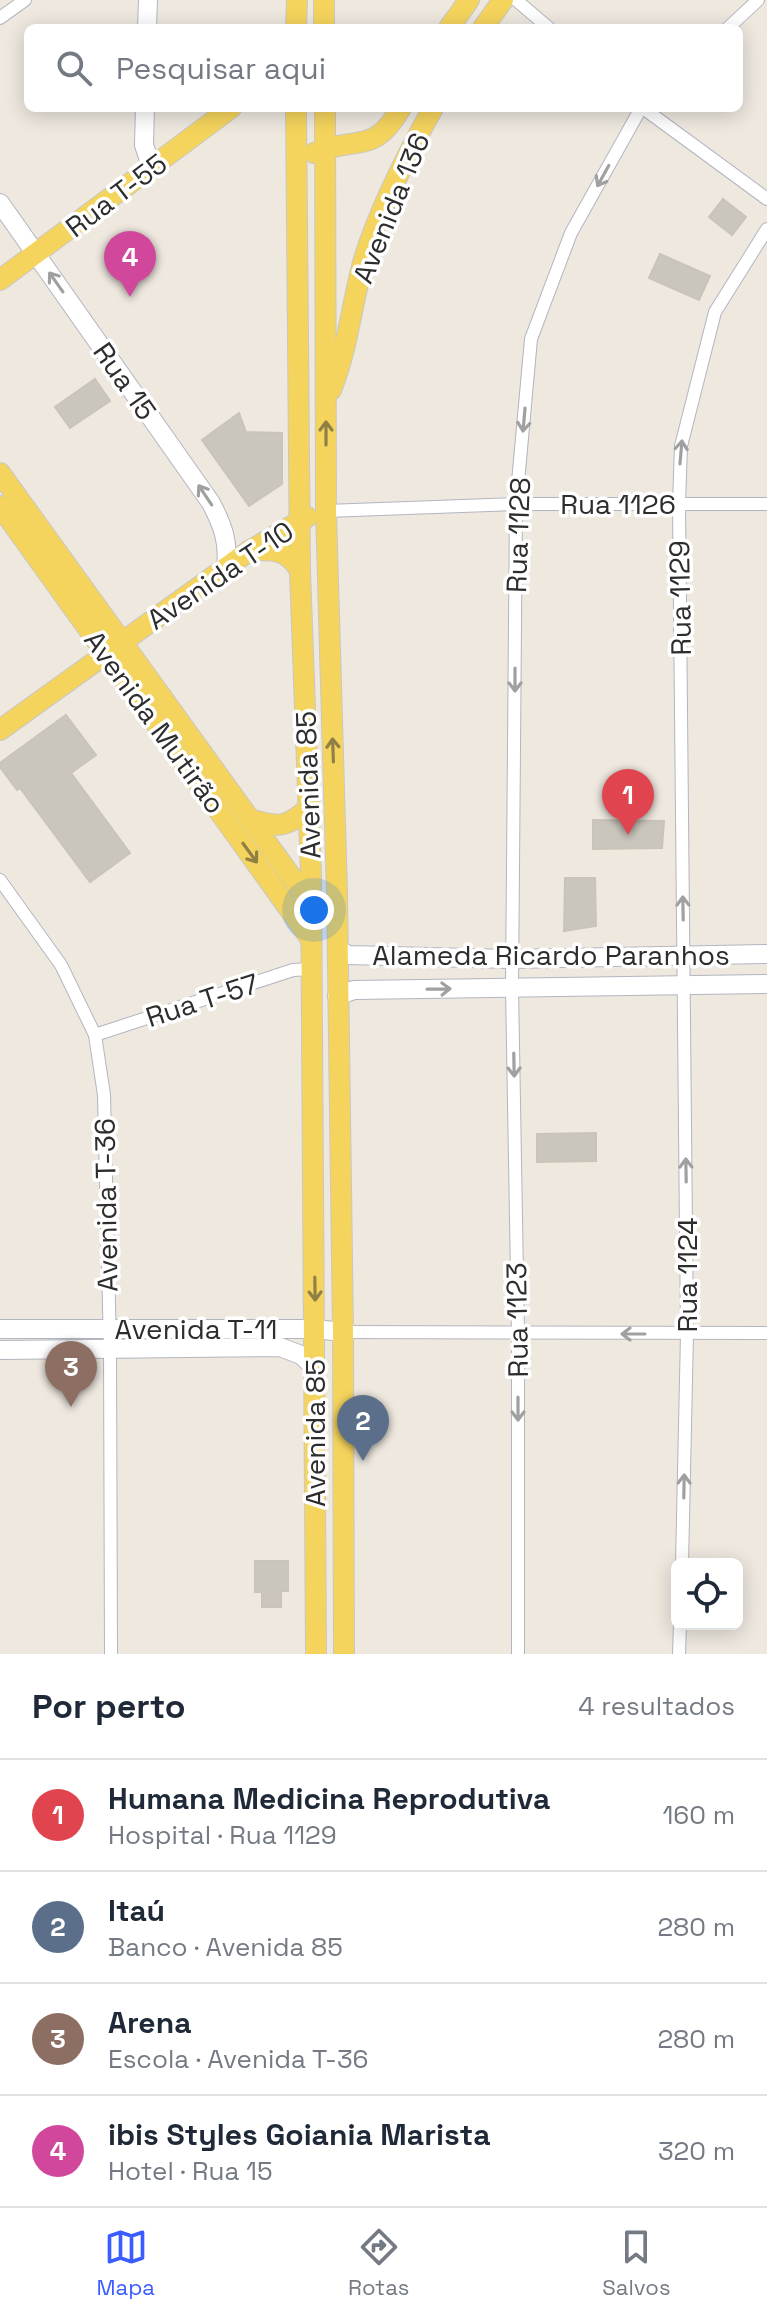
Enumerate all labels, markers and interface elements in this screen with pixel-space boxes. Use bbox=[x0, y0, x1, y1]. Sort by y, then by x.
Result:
search box bbox=[24, 24, 743, 112]
icon: search bbox=[52, 46, 96, 90]
text: Pesquisar aqui bbox=[116, 49, 326, 88]
street label: Avenida 136 bbox=[344, 127, 438, 289]
street label: Rua T-55 bbox=[58, 145, 174, 245]
one-way arrow bbox=[595, 164, 611, 187]
pin: 4 bbox=[104, 231, 156, 297]
one-way arrow bbox=[48, 272, 64, 294]
street label: Rua 15 bbox=[85, 335, 165, 427]
one-way arrow bbox=[516, 406, 531, 433]
one-way arrow bbox=[318, 420, 334, 447]
one-way arrow bbox=[674, 439, 689, 466]
street label: Rua 1128 bbox=[498, 476, 538, 594]
one-way arrow bbox=[196, 485, 213, 507]
street label: Rua 1126 bbox=[560, 486, 676, 522]
street label: Avenida T-10 bbox=[140, 513, 300, 637]
street label: Rua 1129 bbox=[661, 540, 699, 656]
street label: Avenida Mutirão bbox=[76, 623, 234, 821]
one-way arrow bbox=[507, 666, 523, 693]
street label: Avenida 85 bbox=[287, 711, 329, 859]
one-way arrow bbox=[325, 737, 340, 764]
pin: 1 bbox=[602, 769, 654, 835]
one-way arrow bbox=[242, 842, 258, 864]
your location bbox=[294, 890, 334, 930]
one-way arrow bbox=[675, 895, 691, 922]
street label: Alameda Ricardo Paranhos bbox=[372, 937, 730, 973]
street label: Rua T-57 bbox=[141, 965, 263, 1035]
one-way arrow bbox=[425, 981, 452, 996]
one-way arrow bbox=[506, 1051, 521, 1078]
street label: Avenida T-36 bbox=[86, 1118, 126, 1292]
one-way arrow bbox=[678, 1157, 693, 1184]
street label: Rua 1124 bbox=[669, 1217, 705, 1333]
street label: Rua 1123 bbox=[498, 1262, 536, 1378]
one-way arrow bbox=[307, 1275, 322, 1302]
street label: Avenida T-11 bbox=[114, 1311, 278, 1347]
one-way arrow bbox=[620, 1326, 647, 1342]
pin: 3 bbox=[45, 1341, 97, 1407]
street label: Avenida 85 bbox=[297, 1359, 333, 1507]
pin: 2 bbox=[337, 1395, 389, 1461]
one-way arrow bbox=[510, 1395, 526, 1422]
one-way arrow bbox=[676, 1473, 691, 1500]
map controls bbox=[671, 1558, 743, 1630]
button: locate bbox=[671, 1558, 743, 1630]
text: Por perto bbox=[32, 1685, 186, 1728]
text: 4 resultados bbox=[578, 1689, 735, 1723]
text: Humana Medicina Reprodutiva bbox=[108, 1779, 550, 1818]
text: 1 bbox=[52, 1798, 64, 1832]
text: 160 m bbox=[663, 1798, 735, 1832]
text: Hospital · Rua 1129 bbox=[108, 1818, 337, 1852]
text: Itaú bbox=[108, 1891, 165, 1930]
text: 2 bbox=[50, 1910, 66, 1944]
text: 280 m bbox=[657, 1910, 735, 1944]
text: Banco · Avenida 85 bbox=[108, 1930, 343, 1964]
text: Arena bbox=[108, 2003, 192, 2042]
text: 3 bbox=[50, 2022, 66, 2056]
text: 280 m bbox=[657, 2022, 735, 2056]
text: Escola · Avenida T-36 bbox=[108, 2042, 369, 2076]
text: ibis Styles Goiania Marista bbox=[108, 2115, 490, 2154]
text: 4 bbox=[50, 2134, 66, 2168]
text: 320 m bbox=[658, 2134, 735, 2168]
text: Hotel · Rua 15 bbox=[108, 2154, 273, 2188]
tab: Mapa bbox=[97, 2225, 155, 2301]
tab: Rotas bbox=[348, 2225, 409, 2301]
tab: Salvos bbox=[602, 2225, 670, 2301]

